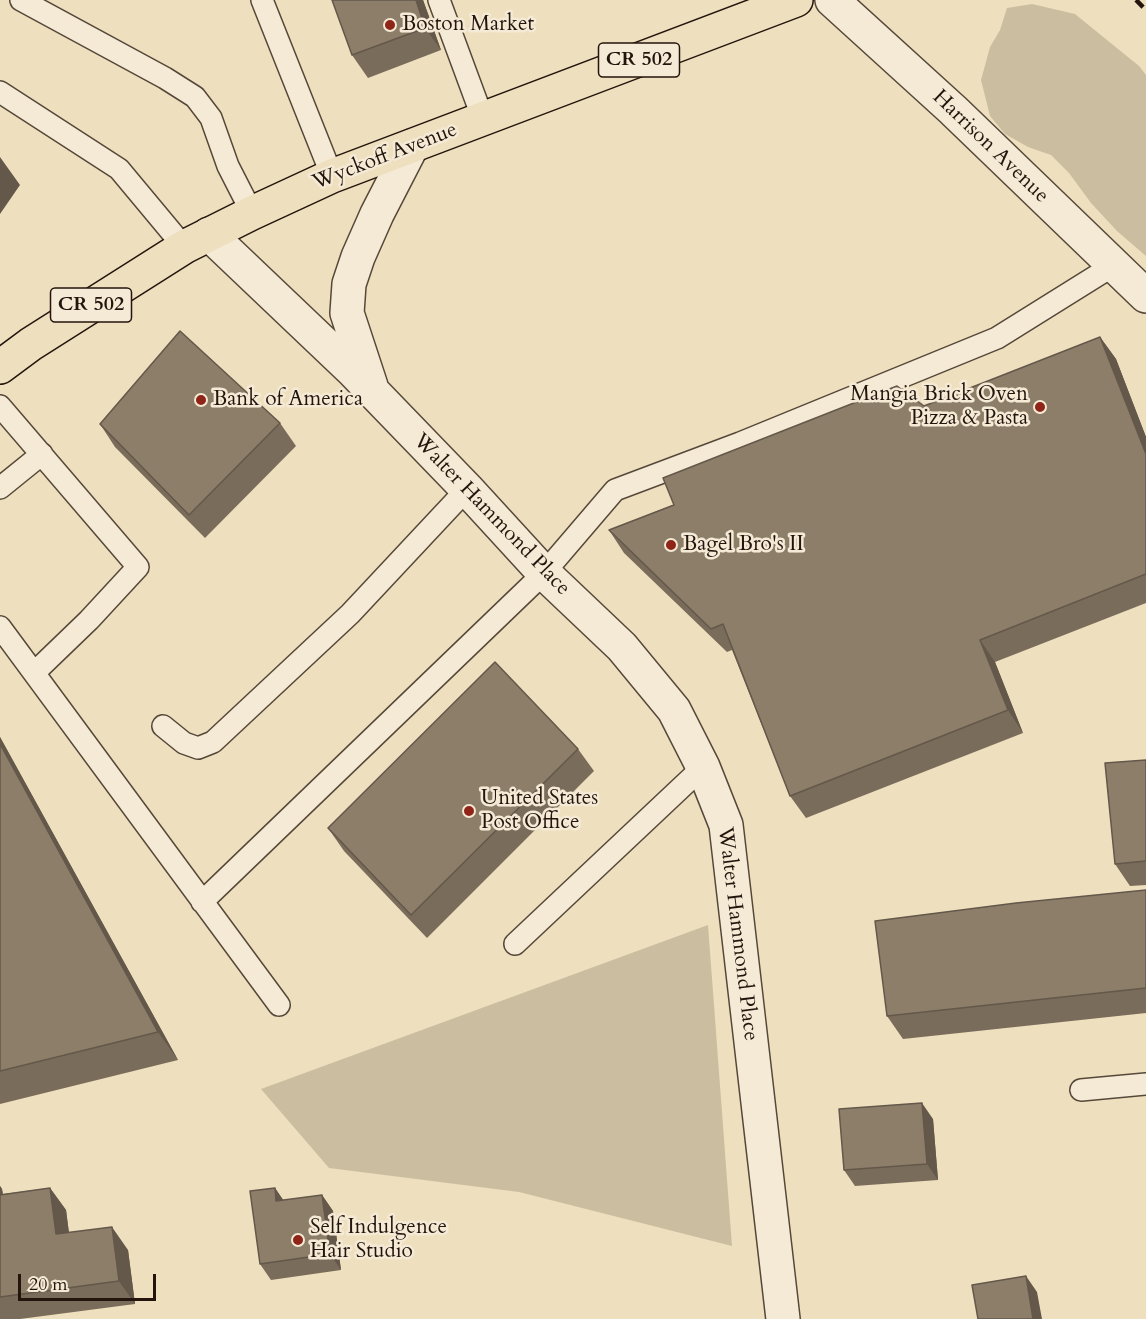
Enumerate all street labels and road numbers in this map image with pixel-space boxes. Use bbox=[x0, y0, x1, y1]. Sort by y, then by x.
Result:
road number: CR 502 bbox=[598, 43, 680, 77]
street label: Harrison Avenue bbox=[927, 85, 1053, 209]
street label: Wyckoff Avenue bbox=[309, 118, 461, 196]
road number: CR 502 bbox=[50, 288, 132, 322]
street label: Walter Hammond Place bbox=[407, 429, 575, 601]
street label: Walter Hammond Place bbox=[711, 826, 763, 1042]

